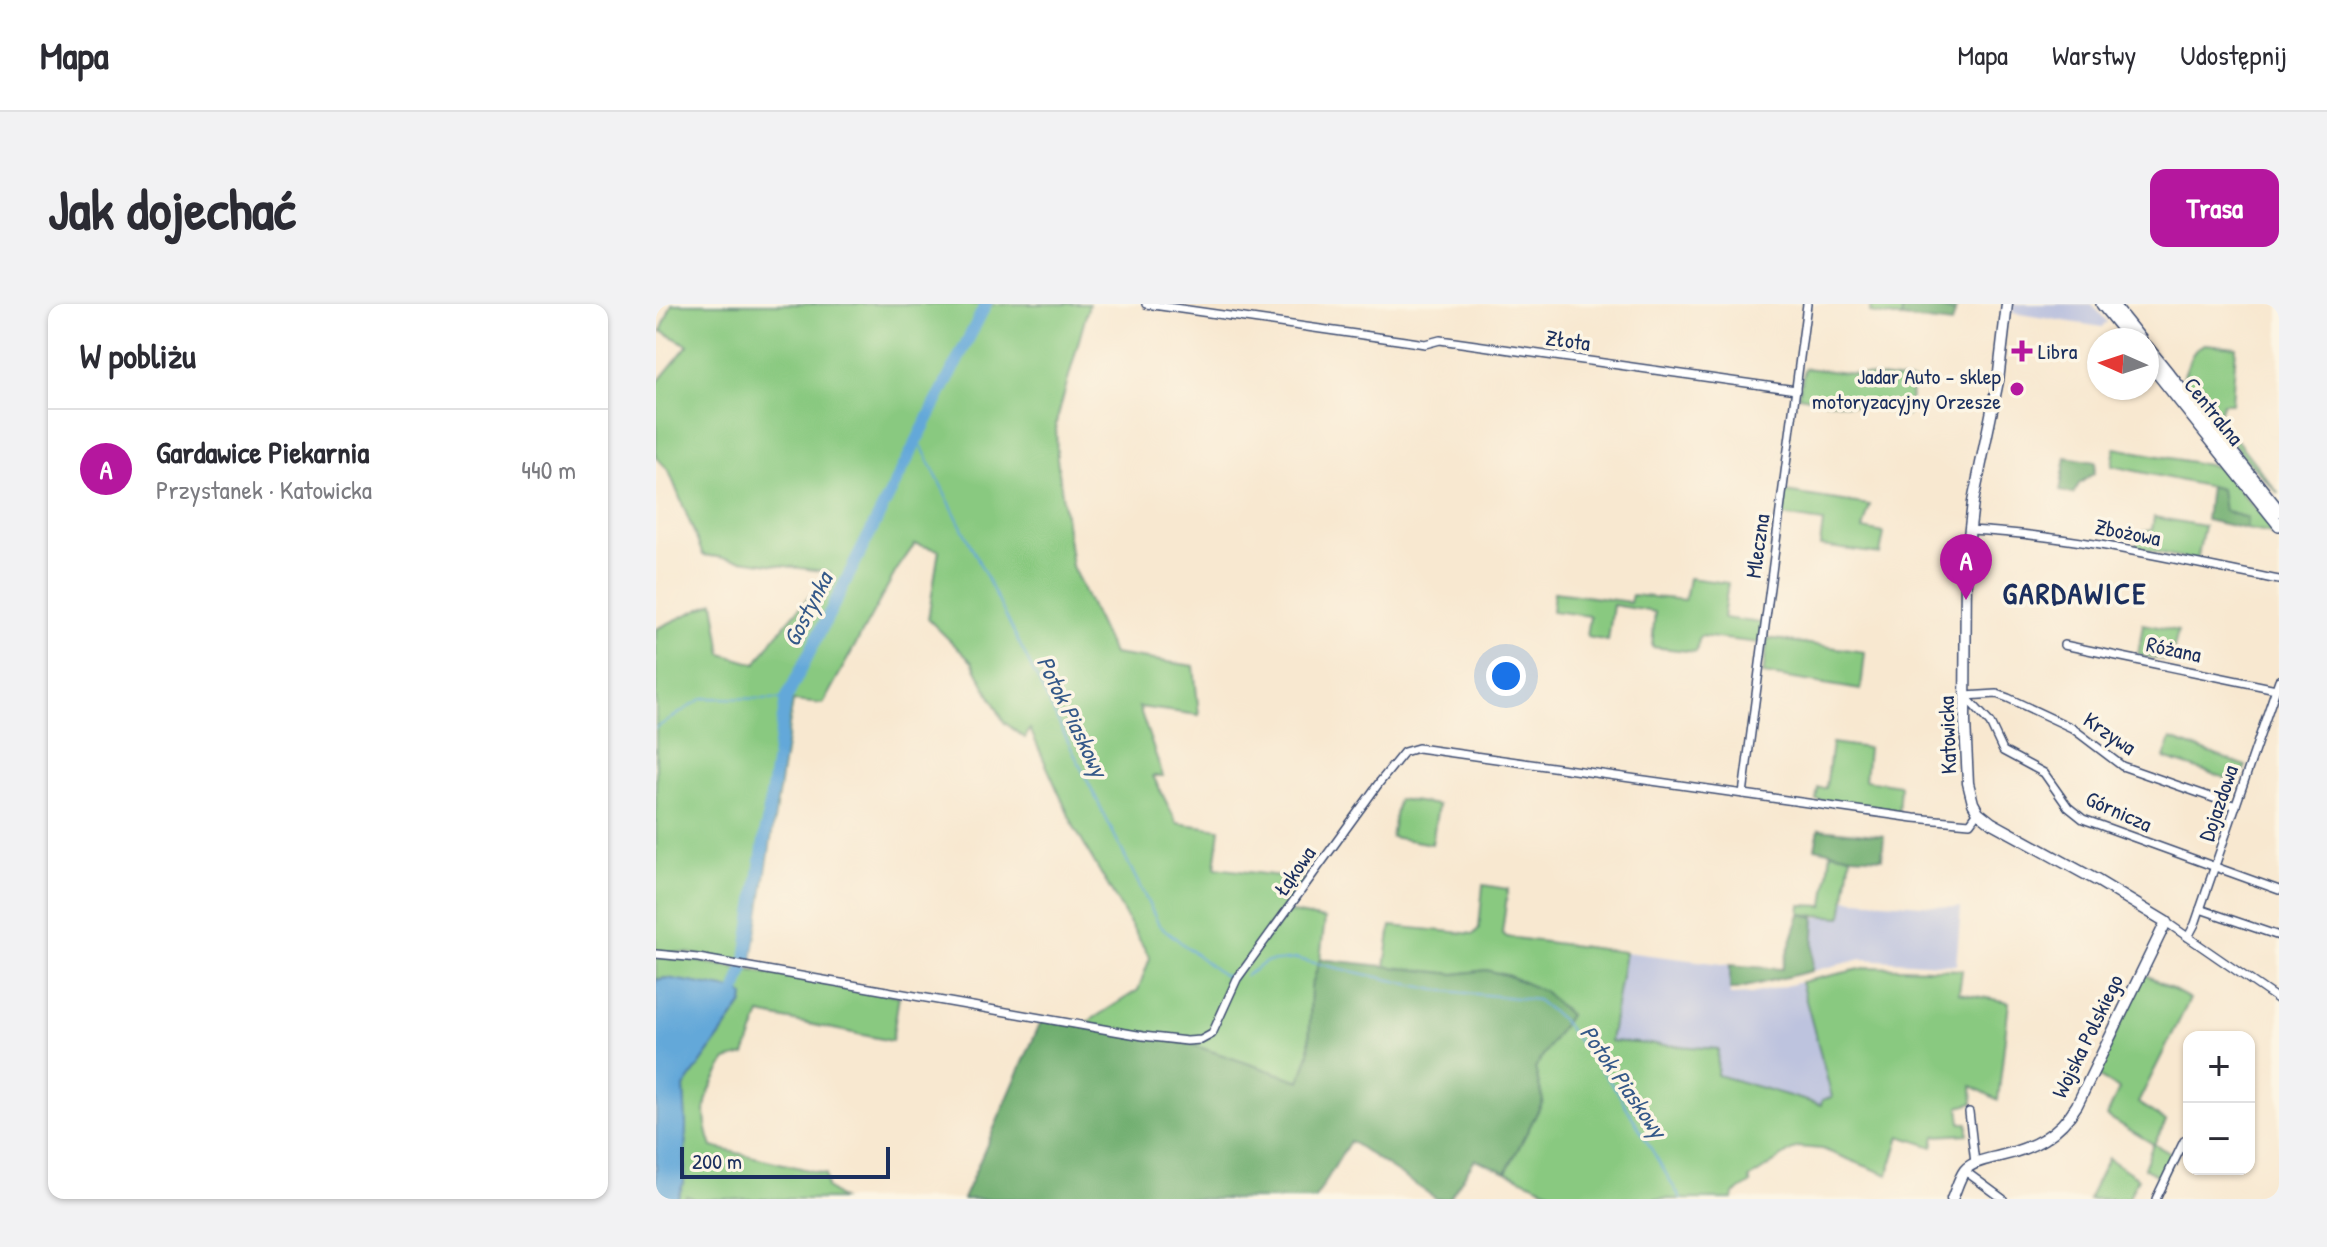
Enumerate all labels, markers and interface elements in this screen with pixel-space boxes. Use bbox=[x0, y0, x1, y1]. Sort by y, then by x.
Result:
text: Mapa bbox=[40, 29, 109, 81]
text: Mapa bbox=[1958, 36, 2008, 74]
text: Warstwy bbox=[2052, 36, 2136, 74]
text: Udostępnij bbox=[2180, 36, 2287, 74]
button: Trasa bbox=[2150, 169, 2279, 247]
text: Jak dojechać bbox=[48, 171, 296, 246]
street label: Złota bbox=[1544, 322, 1593, 358]
north arrow bbox=[2087, 328, 2159, 400]
text: W pobliżu bbox=[80, 333, 196, 379]
place label: Libra bbox=[2038, 336, 2078, 366]
marker: Libra bbox=[2013, 342, 2031, 360]
place label: Jadar Auto - sklep motoryzacyjny Orzesze bbox=[1812, 361, 2002, 416]
street label: Centralna bbox=[2177, 371, 2251, 452]
marker: Jadar Auto - sklep motoryzacyjny Orzesze bbox=[2008, 380, 2026, 398]
text: Gardawice Piekarnia bbox=[156, 432, 369, 472]
text: A bbox=[100, 452, 112, 487]
text: 440 m bbox=[521, 452, 576, 487]
text: Przystanek · Katowicka bbox=[156, 472, 372, 507]
street label: Zbożowa bbox=[2093, 511, 2164, 553]
street label: Mleczna bbox=[1738, 512, 1776, 580]
pin: A bbox=[1940, 534, 1992, 600]
water label: Gostynka bbox=[775, 564, 841, 652]
district label: GARDAWICE bbox=[2003, 573, 2147, 613]
street label: Różana bbox=[2144, 629, 2205, 670]
water label: Potok Piaskowy bbox=[1029, 650, 1117, 785]
your location bbox=[1486, 656, 1526, 696]
street label: Katowicka bbox=[1931, 695, 1963, 774]
street label: Krzywa bbox=[2078, 704, 2143, 762]
street label: Dojazdowa bbox=[2191, 761, 2245, 845]
street label: Górnicza bbox=[2081, 783, 2157, 839]
street label: Łąkowa bbox=[1266, 839, 1322, 902]
street label: Wojska Polskiego bbox=[2044, 969, 2130, 1103]
water label: Potok Piaskowy bbox=[1572, 1018, 1676, 1147]
map controls bbox=[2183, 1031, 2255, 1175]
button: + bbox=[2183, 1031, 2255, 1103]
button: − bbox=[2183, 1103, 2255, 1175]
scale bar bbox=[680, 1143, 890, 1179]
text: 200 m bbox=[692, 1146, 742, 1176]

